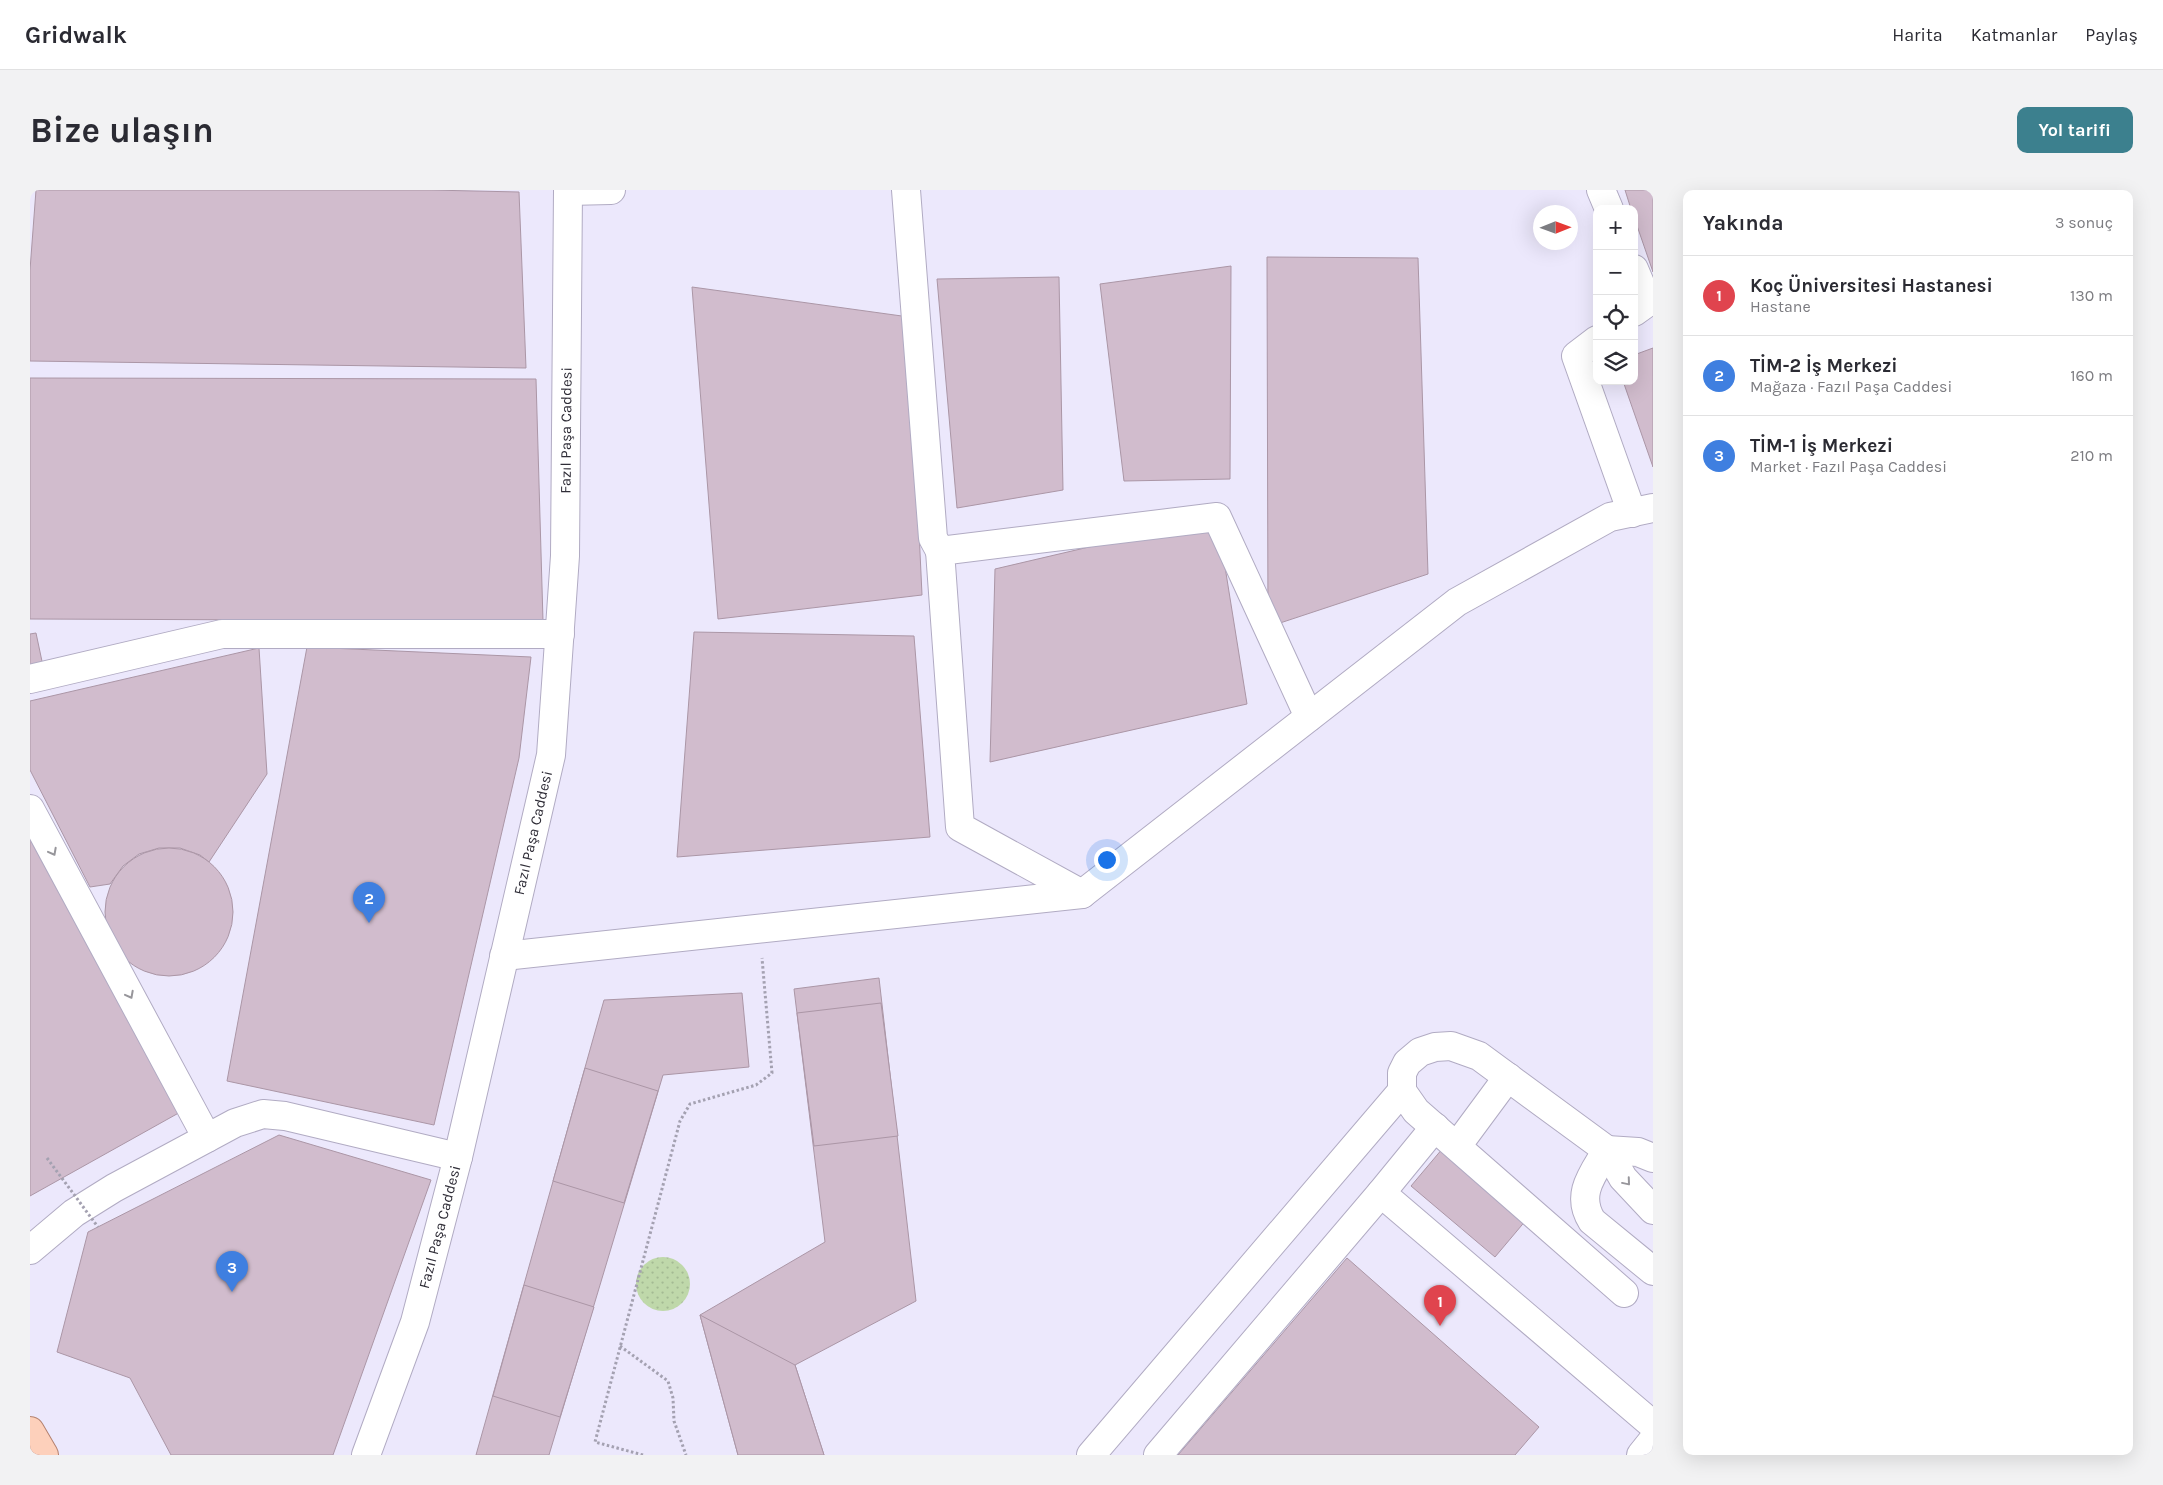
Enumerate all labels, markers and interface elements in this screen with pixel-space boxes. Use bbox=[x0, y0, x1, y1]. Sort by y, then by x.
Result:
text: Gridwalk bbox=[25, 21, 127, 49]
text: Harita bbox=[1892, 24, 1943, 46]
text: Katmanlar bbox=[1971, 24, 2057, 46]
text: Paylaş bbox=[2085, 24, 2138, 46]
button: Yol tarifi bbox=[2017, 107, 2133, 153]
text: Bize ulaşın bbox=[30, 110, 214, 151]
north arrow bbox=[1533, 205, 1578, 250]
map controls bbox=[1593, 205, 1638, 385]
button: + bbox=[1593, 205, 1638, 250]
text: Yakında bbox=[1703, 211, 1784, 235]
text: 3 sonuç bbox=[2055, 213, 2113, 232]
button: − bbox=[1593, 250, 1638, 295]
text: Koç Üniversitesi Hastanesi bbox=[1750, 275, 1993, 297]
text: 1 bbox=[1716, 286, 1722, 305]
text: 130 m bbox=[2070, 286, 2113, 305]
button: locate bbox=[1593, 295, 1638, 340]
text: Hastane bbox=[1750, 297, 1811, 316]
button: layers bbox=[1593, 340, 1638, 385]
text: TİM-2 İş Merkezi bbox=[1750, 355, 1898, 377]
text: 2 bbox=[1714, 366, 1724, 385]
text: 160 m bbox=[2070, 366, 2113, 385]
street label: Fazıl Paşa Caddesi bbox=[557, 367, 576, 494]
text: Mağaza · Fazıl Paşa Caddesi bbox=[1750, 377, 1952, 396]
text: TİM-1 İş Merkezi bbox=[1750, 435, 1893, 457]
text: 3 bbox=[1714, 446, 1724, 465]
text: 210 m bbox=[2070, 446, 2113, 465]
text: Market · Fazıl Paşa Caddesi bbox=[1750, 457, 1947, 476]
street label: Fazıl Paşa Caddesi bbox=[510, 769, 556, 897]
one-way arrow bbox=[47, 846, 57, 855]
your location bbox=[1094, 847, 1120, 873]
pin: 2 bbox=[353, 882, 385, 923]
one-way arrow bbox=[124, 989, 134, 998]
street label: Fazıl Paşa Caddesi bbox=[415, 1163, 464, 1291]
one-way arrow bbox=[1621, 1176, 1630, 1185]
pin: 3 bbox=[216, 1251, 248, 1292]
pin: 1 bbox=[1424, 1285, 1456, 1326]

